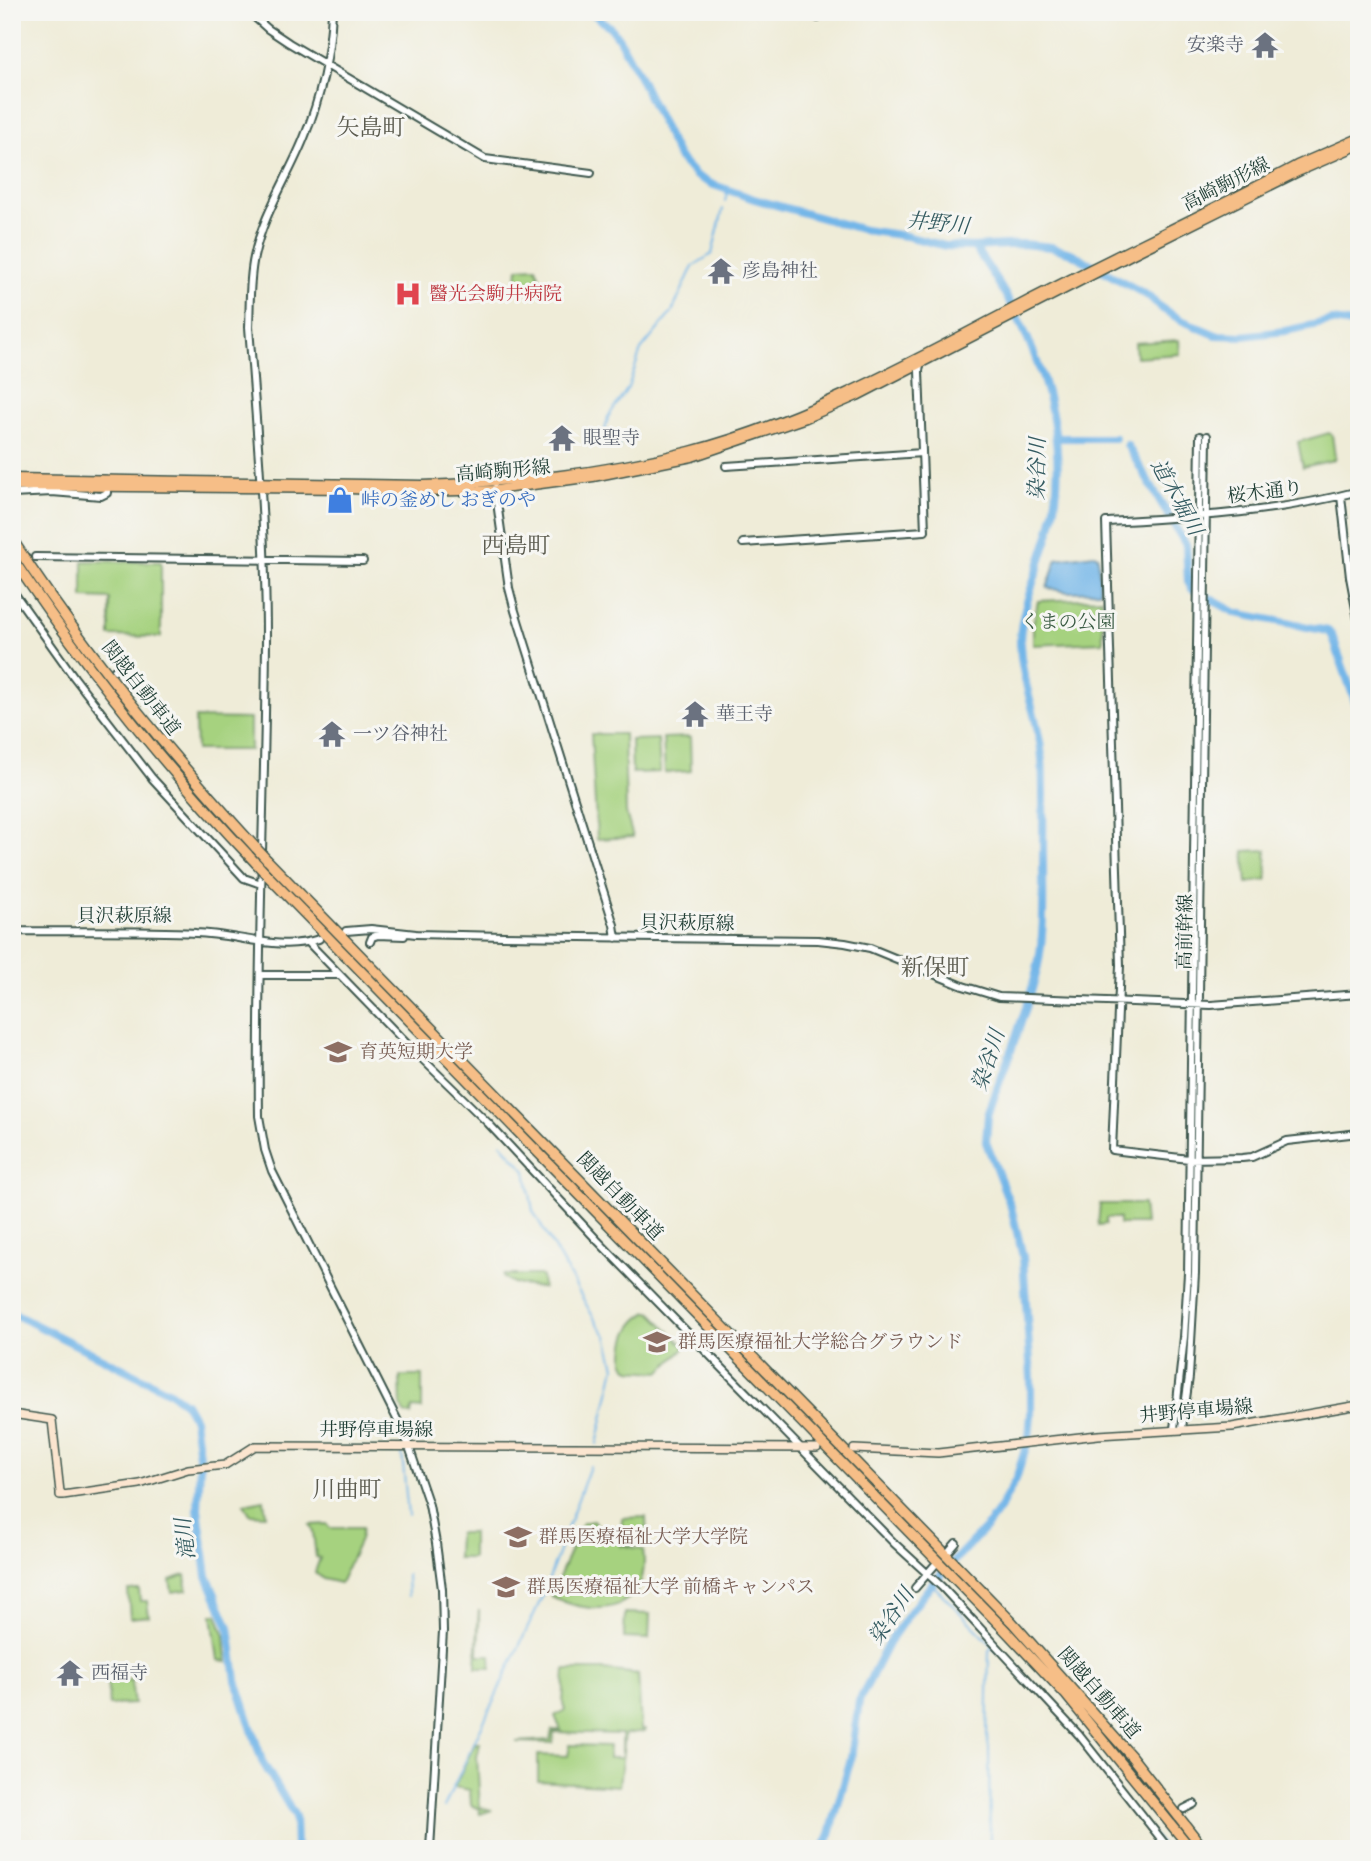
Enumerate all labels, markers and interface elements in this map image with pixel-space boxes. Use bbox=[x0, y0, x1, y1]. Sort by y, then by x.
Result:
temple icon: 安楽寺 bbox=[1250, 30, 1280, 60]
place label: 安楽寺 bbox=[1187, 34, 1244, 56]
district label: 矢島町 bbox=[337, 114, 406, 141]
street label: 高崎駒形線 bbox=[1179, 153, 1273, 215]
water label: 井野川 bbox=[905, 208, 973, 238]
temple icon: 彦島神社 bbox=[706, 256, 736, 286]
place label: 彦島神社 bbox=[742, 260, 818, 282]
hospital icon: 醫光会駒井病院 bbox=[393, 279, 423, 309]
place label: 醫光会駒井病院 bbox=[429, 283, 562, 305]
temple icon: 眼聖寺 bbox=[547, 423, 577, 453]
place label: 眼聖寺 bbox=[583, 427, 640, 449]
water label: 染谷川 bbox=[1024, 435, 1050, 501]
water label: 道木堀川 bbox=[1146, 454, 1209, 541]
street label: 高崎駒形線 bbox=[455, 456, 551, 486]
street label: 桜木通り bbox=[1226, 476, 1304, 508]
shop icon: 峠の釜めし おぎのや bbox=[325, 485, 355, 515]
place label: 峠の釜めし おぎのや bbox=[361, 489, 536, 511]
district label: 西島町 bbox=[482, 532, 551, 559]
park label: くまの公園 bbox=[1020, 611, 1116, 633]
street label: 関越自動車道 bbox=[97, 636, 185, 740]
temple icon: 華王寺 bbox=[680, 699, 710, 729]
place label: 華王寺 bbox=[716, 703, 773, 725]
temple icon: 一ツ谷神社 bbox=[317, 719, 347, 749]
place label: 一ツ谷神社 bbox=[353, 723, 448, 745]
street label: 高前幹線 bbox=[1173, 894, 1197, 970]
street label: 貝沢萩原線 bbox=[76, 905, 172, 927]
street label: 貝沢萩原線 bbox=[639, 911, 735, 935]
district label: 新保町 bbox=[901, 954, 970, 981]
water label: 染谷川 bbox=[967, 1024, 1010, 1094]
school or university icon: 育英短期大学 bbox=[323, 1037, 353, 1067]
place label: 育英短期大学 bbox=[359, 1041, 473, 1063]
street label: 関越自動車道 bbox=[572, 1147, 668, 1245]
school or university icon: 群馬医療福祉大学総合グラウンド bbox=[642, 1327, 672, 1357]
place label: 群馬医療福祉大学総合グラウンド bbox=[678, 1331, 963, 1353]
street label: 井野停車場線 bbox=[1138, 1395, 1254, 1427]
street label: 井野停車場線 bbox=[319, 1419, 433, 1441]
district label: 川曲町 bbox=[313, 1476, 382, 1503]
water label: 滝川 bbox=[170, 1515, 199, 1561]
school or university icon: 群馬医療福祉大学大学院 bbox=[503, 1522, 533, 1552]
place label: 群馬医療福祉大学大学院 bbox=[539, 1526, 748, 1548]
school or university icon: 群馬医療福祉大学 前橋キャンパス bbox=[491, 1572, 521, 1602]
place label: 群馬医療福祉大学 前橋キャンパス bbox=[527, 1576, 815, 1598]
water label: 染谷川 bbox=[863, 1582, 920, 1649]
street label: 関越自動車道 bbox=[1053, 1643, 1145, 1743]
temple icon: 西福寺 bbox=[55, 1658, 85, 1688]
place label: 西福寺 bbox=[91, 1662, 148, 1684]

